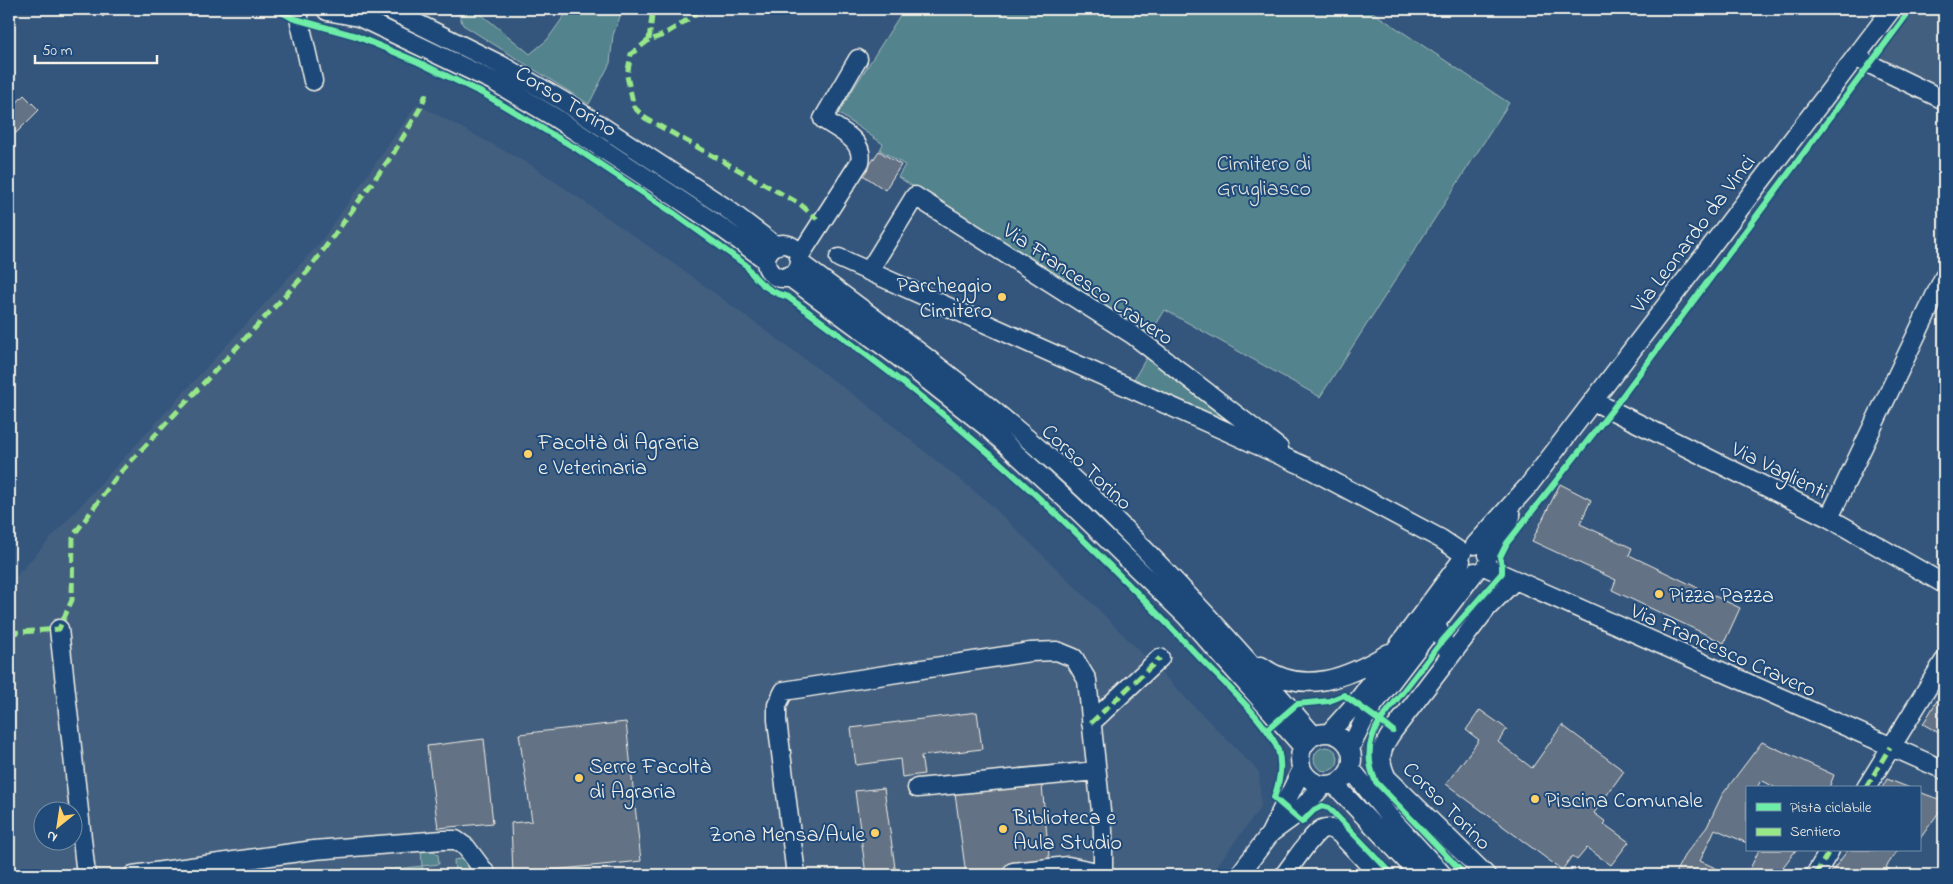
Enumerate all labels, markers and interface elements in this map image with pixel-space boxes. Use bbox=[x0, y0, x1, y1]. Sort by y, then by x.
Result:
scale bar bbox=[35, 32, 158, 64]
text: 50 m bbox=[42, 40, 73, 62]
street label: Corso Torino bbox=[508, 59, 623, 147]
park label: Cimitero di Grugliasco bbox=[1217, 149, 1311, 207]
street label: Via Leonardo da Vinci bbox=[1624, 149, 1765, 321]
street label: Via Francesco Cravero bbox=[994, 216, 1179, 355]
place label: Parcheggio Cimitero bbox=[897, 271, 992, 328]
marker: Parcheggio Cimitero bbox=[996, 291, 1008, 303]
street label: Corso Torino bbox=[1033, 417, 1139, 519]
place label: Facoltà di Agraria e Veterinaria bbox=[537, 428, 699, 485]
street label: Via Vaglienti bbox=[1724, 434, 1832, 510]
marker: Facoltà di Agraria e Veterinaria bbox=[522, 448, 534, 460]
place label: Pizza Pazza bbox=[1669, 581, 1774, 613]
marker: Pizza Pazza bbox=[1653, 588, 1665, 600]
street label: Via Francesco Cravero bbox=[1624, 596, 1821, 707]
place label: Serre Facoltà di Agraria bbox=[589, 752, 711, 810]
street label: Corso Torino bbox=[1394, 755, 1498, 859]
marker: Serre Facoltà di Agraria bbox=[573, 772, 585, 784]
place label: Piscina Comunale bbox=[1545, 786, 1703, 818]
legend bbox=[1746, 786, 1920, 852]
marker: Piscina Comunale bbox=[1529, 793, 1541, 805]
text: Pista ciclabile bbox=[1790, 797, 1872, 819]
north arrow bbox=[32, 802, 82, 852]
place label: Biblioteca e Aula Studio bbox=[1012, 803, 1122, 860]
place label: Zona Mensa/Aule bbox=[709, 820, 865, 852]
text: Sentiero bbox=[1790, 821, 1841, 843]
marker: Biblioteca e Aula Studio bbox=[997, 823, 1009, 835]
text: N bbox=[43, 825, 62, 847]
marker: Zona Mensa/Aule bbox=[869, 827, 881, 839]

